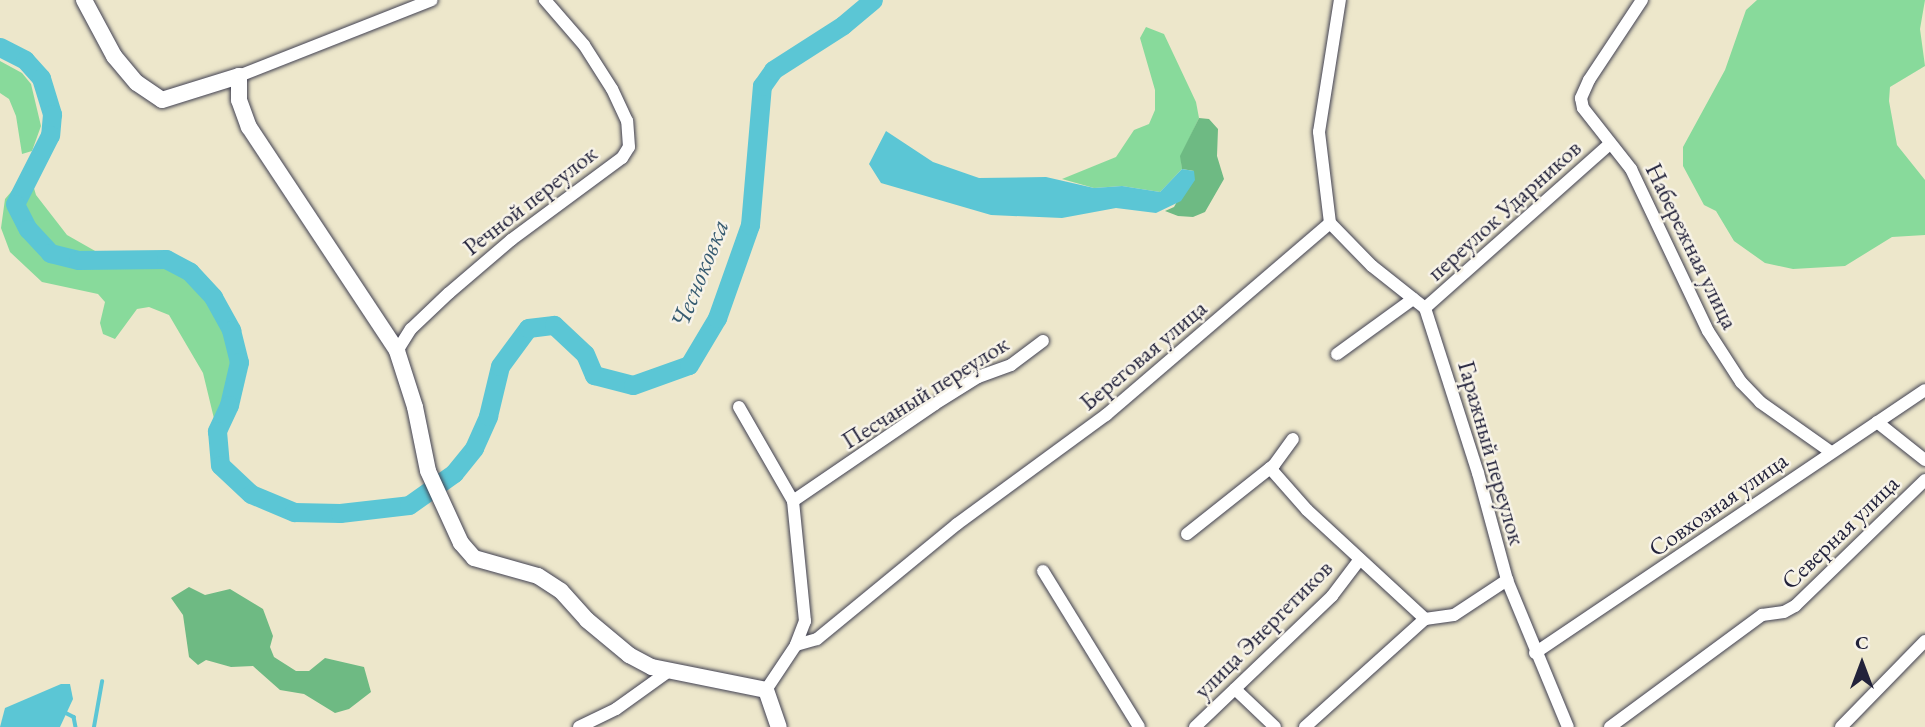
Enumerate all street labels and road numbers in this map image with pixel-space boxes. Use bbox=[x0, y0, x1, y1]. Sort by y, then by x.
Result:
street label: переулок Ударников bbox=[1421, 133, 1587, 287]
street label: Речной переулок bbox=[457, 139, 603, 261]
street label: Набережная улица bbox=[1639, 158, 1745, 334]
street label: Береговая улица bbox=[1074, 294, 1212, 416]
street label: Песчаный переулок bbox=[836, 329, 1014, 455]
street label: Гаражный переулок bbox=[1452, 358, 1532, 548]
street label: Совхозная улица bbox=[1643, 446, 1793, 562]
street label: Северная улица bbox=[1775, 469, 1905, 595]
street label: улица Энергетиков bbox=[1188, 554, 1338, 704]

